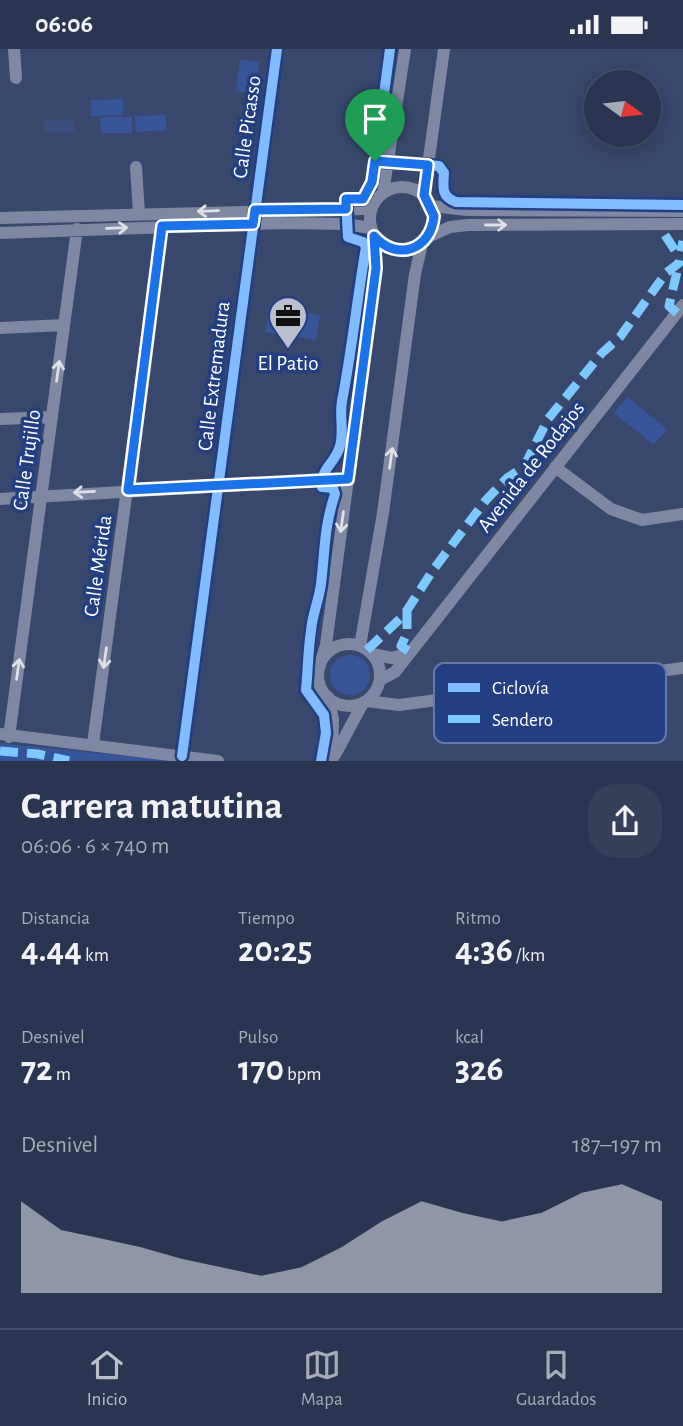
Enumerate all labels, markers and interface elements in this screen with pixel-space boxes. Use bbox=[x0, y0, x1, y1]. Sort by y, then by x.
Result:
text: 06:06 bbox=[35, 11, 93, 37]
north arrow bbox=[584, 70, 662, 147]
map controls bbox=[584, 70, 661, 147]
street label: Calle Picasso bbox=[229, 74, 265, 180]
pin bbox=[345, 89, 405, 161]
icon: arrive bbox=[356, 100, 394, 138]
one-way arrow bbox=[197, 204, 220, 218]
one-way arrow bbox=[484, 218, 507, 232]
one-way arrow bbox=[105, 221, 128, 234]
office icon: El Patio bbox=[267, 295, 309, 350]
street label: Calle Extremadura bbox=[194, 300, 234, 452]
place label: El Patio bbox=[258, 353, 318, 374]
one-way arrow bbox=[52, 360, 65, 383]
street label: Avenida de Rodajos bbox=[474, 398, 588, 536]
street label: Calle Trujillo bbox=[10, 408, 44, 512]
one-way arrow bbox=[384, 447, 397, 470]
one-way arrow bbox=[73, 486, 96, 499]
one-way arrow bbox=[336, 510, 349, 533]
street label: Calle Mérida bbox=[80, 514, 116, 618]
one-way arrow bbox=[99, 646, 112, 669]
one-way arrow bbox=[12, 658, 25, 681]
legend bbox=[434, 663, 666, 743]
text: Ciclovía bbox=[492, 679, 549, 698]
text: Sendero bbox=[492, 711, 553, 730]
button: share bbox=[588, 784, 662, 858]
text: Carrera matutina bbox=[21, 788, 283, 826]
text: 06:06 · 6 × 740 m bbox=[21, 835, 169, 858]
text: Distancia bbox=[21, 909, 90, 928]
text: Tiempo bbox=[238, 909, 295, 928]
text: Ritmo bbox=[455, 909, 501, 928]
text: 4.44 bbox=[21, 933, 82, 968]
text: 20:25 bbox=[238, 933, 312, 968]
text: 4:36 bbox=[455, 933, 513, 968]
text: km bbox=[82, 946, 109, 965]
text: /km bbox=[513, 946, 545, 965]
text: Desnivel bbox=[21, 1028, 85, 1047]
text: Pulso bbox=[238, 1028, 278, 1047]
text: kcal bbox=[455, 1028, 484, 1047]
text: 72 bbox=[21, 1052, 53, 1087]
text: 170 bbox=[238, 1052, 284, 1087]
text: 326 bbox=[455, 1052, 503, 1087]
text: m bbox=[53, 1065, 71, 1084]
text: bpm bbox=[284, 1065, 322, 1084]
text: Desnivel bbox=[21, 1134, 98, 1157]
text: 187–197 m bbox=[572, 1134, 662, 1157]
tab: Inicio bbox=[87, 1346, 127, 1411]
tab: Mapa bbox=[301, 1346, 343, 1411]
tab: Guardados bbox=[516, 1346, 596, 1411]

